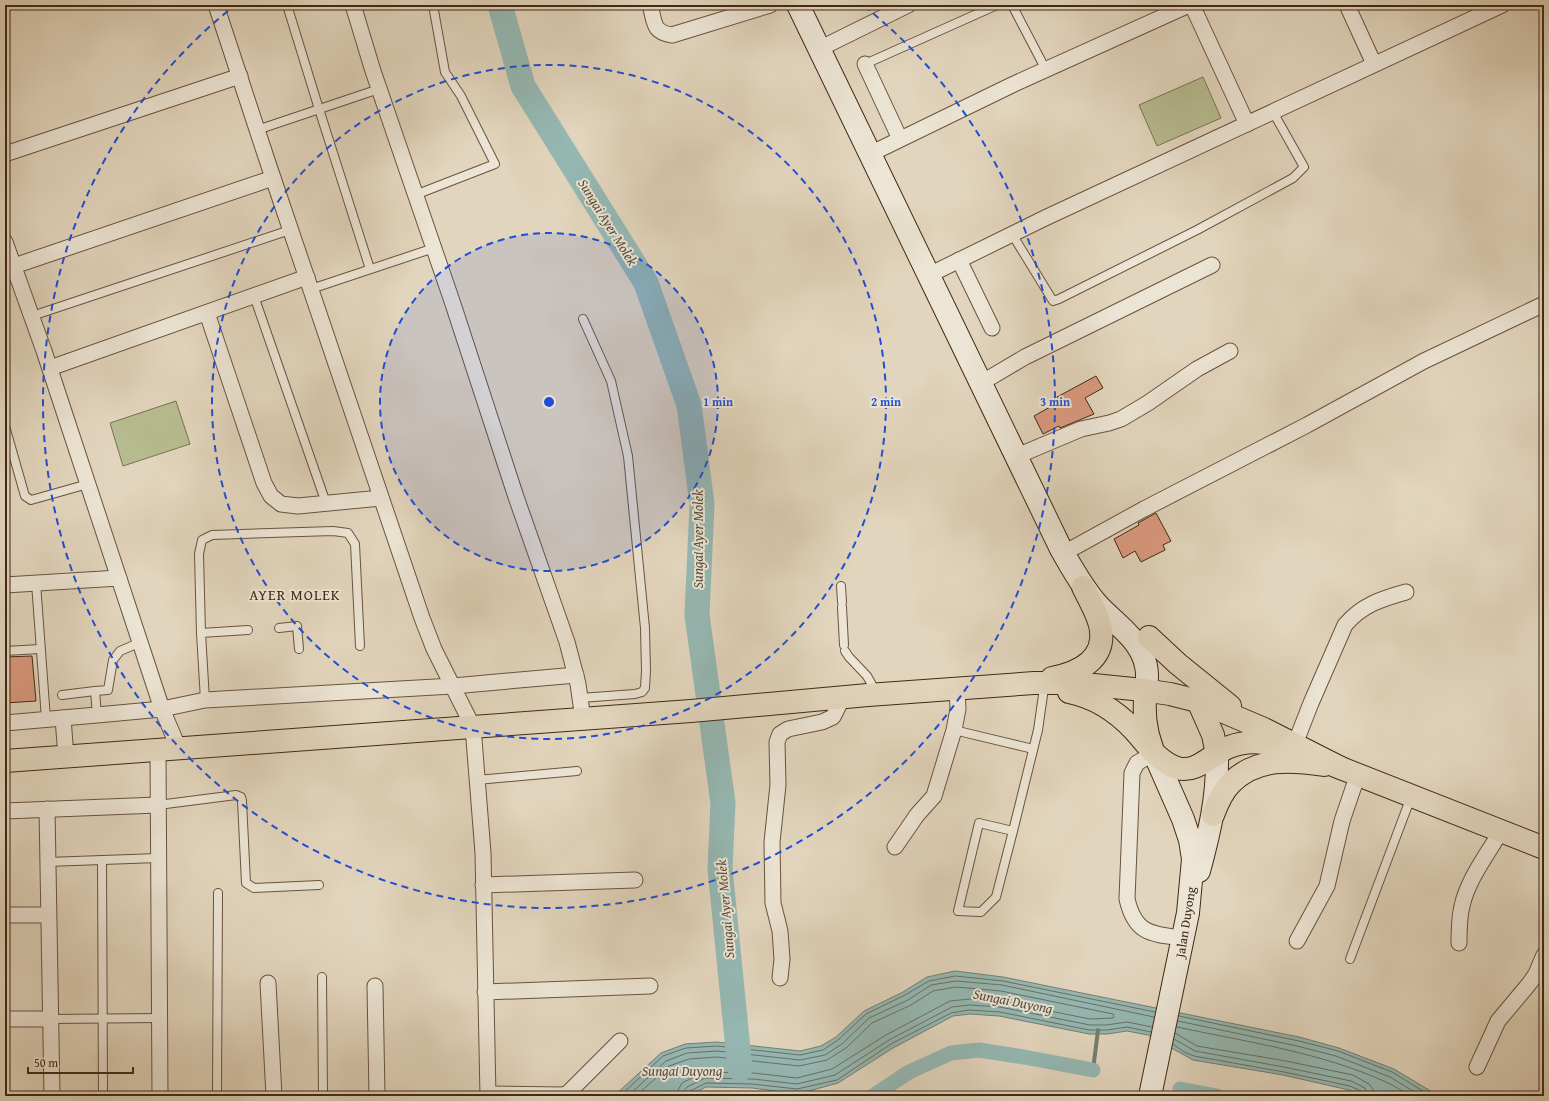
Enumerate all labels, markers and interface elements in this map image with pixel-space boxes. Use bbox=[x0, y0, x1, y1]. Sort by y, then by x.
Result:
water label: Sungai Ayer Molek bbox=[573, 175, 643, 270]
text: 1 min bbox=[703, 393, 733, 410]
text: 2 min bbox=[871, 393, 901, 410]
text: 3 min bbox=[1040, 393, 1070, 410]
centre of rings bbox=[542, 395, 556, 409]
water label: Sungai Ayer Molek bbox=[688, 489, 708, 589]
district label: AYER MOLEK bbox=[249, 584, 341, 605]
water label: Sungai Ayer Molek bbox=[711, 858, 739, 959]
street label: Jalan Duyong bbox=[1170, 885, 1201, 961]
water label: Sungai Duyong bbox=[972, 984, 1055, 1019]
scale bar bbox=[28, 1049, 133, 1075]
text: 50 m bbox=[34, 1054, 58, 1071]
water label: Sungai Duyong bbox=[642, 1061, 723, 1081]

